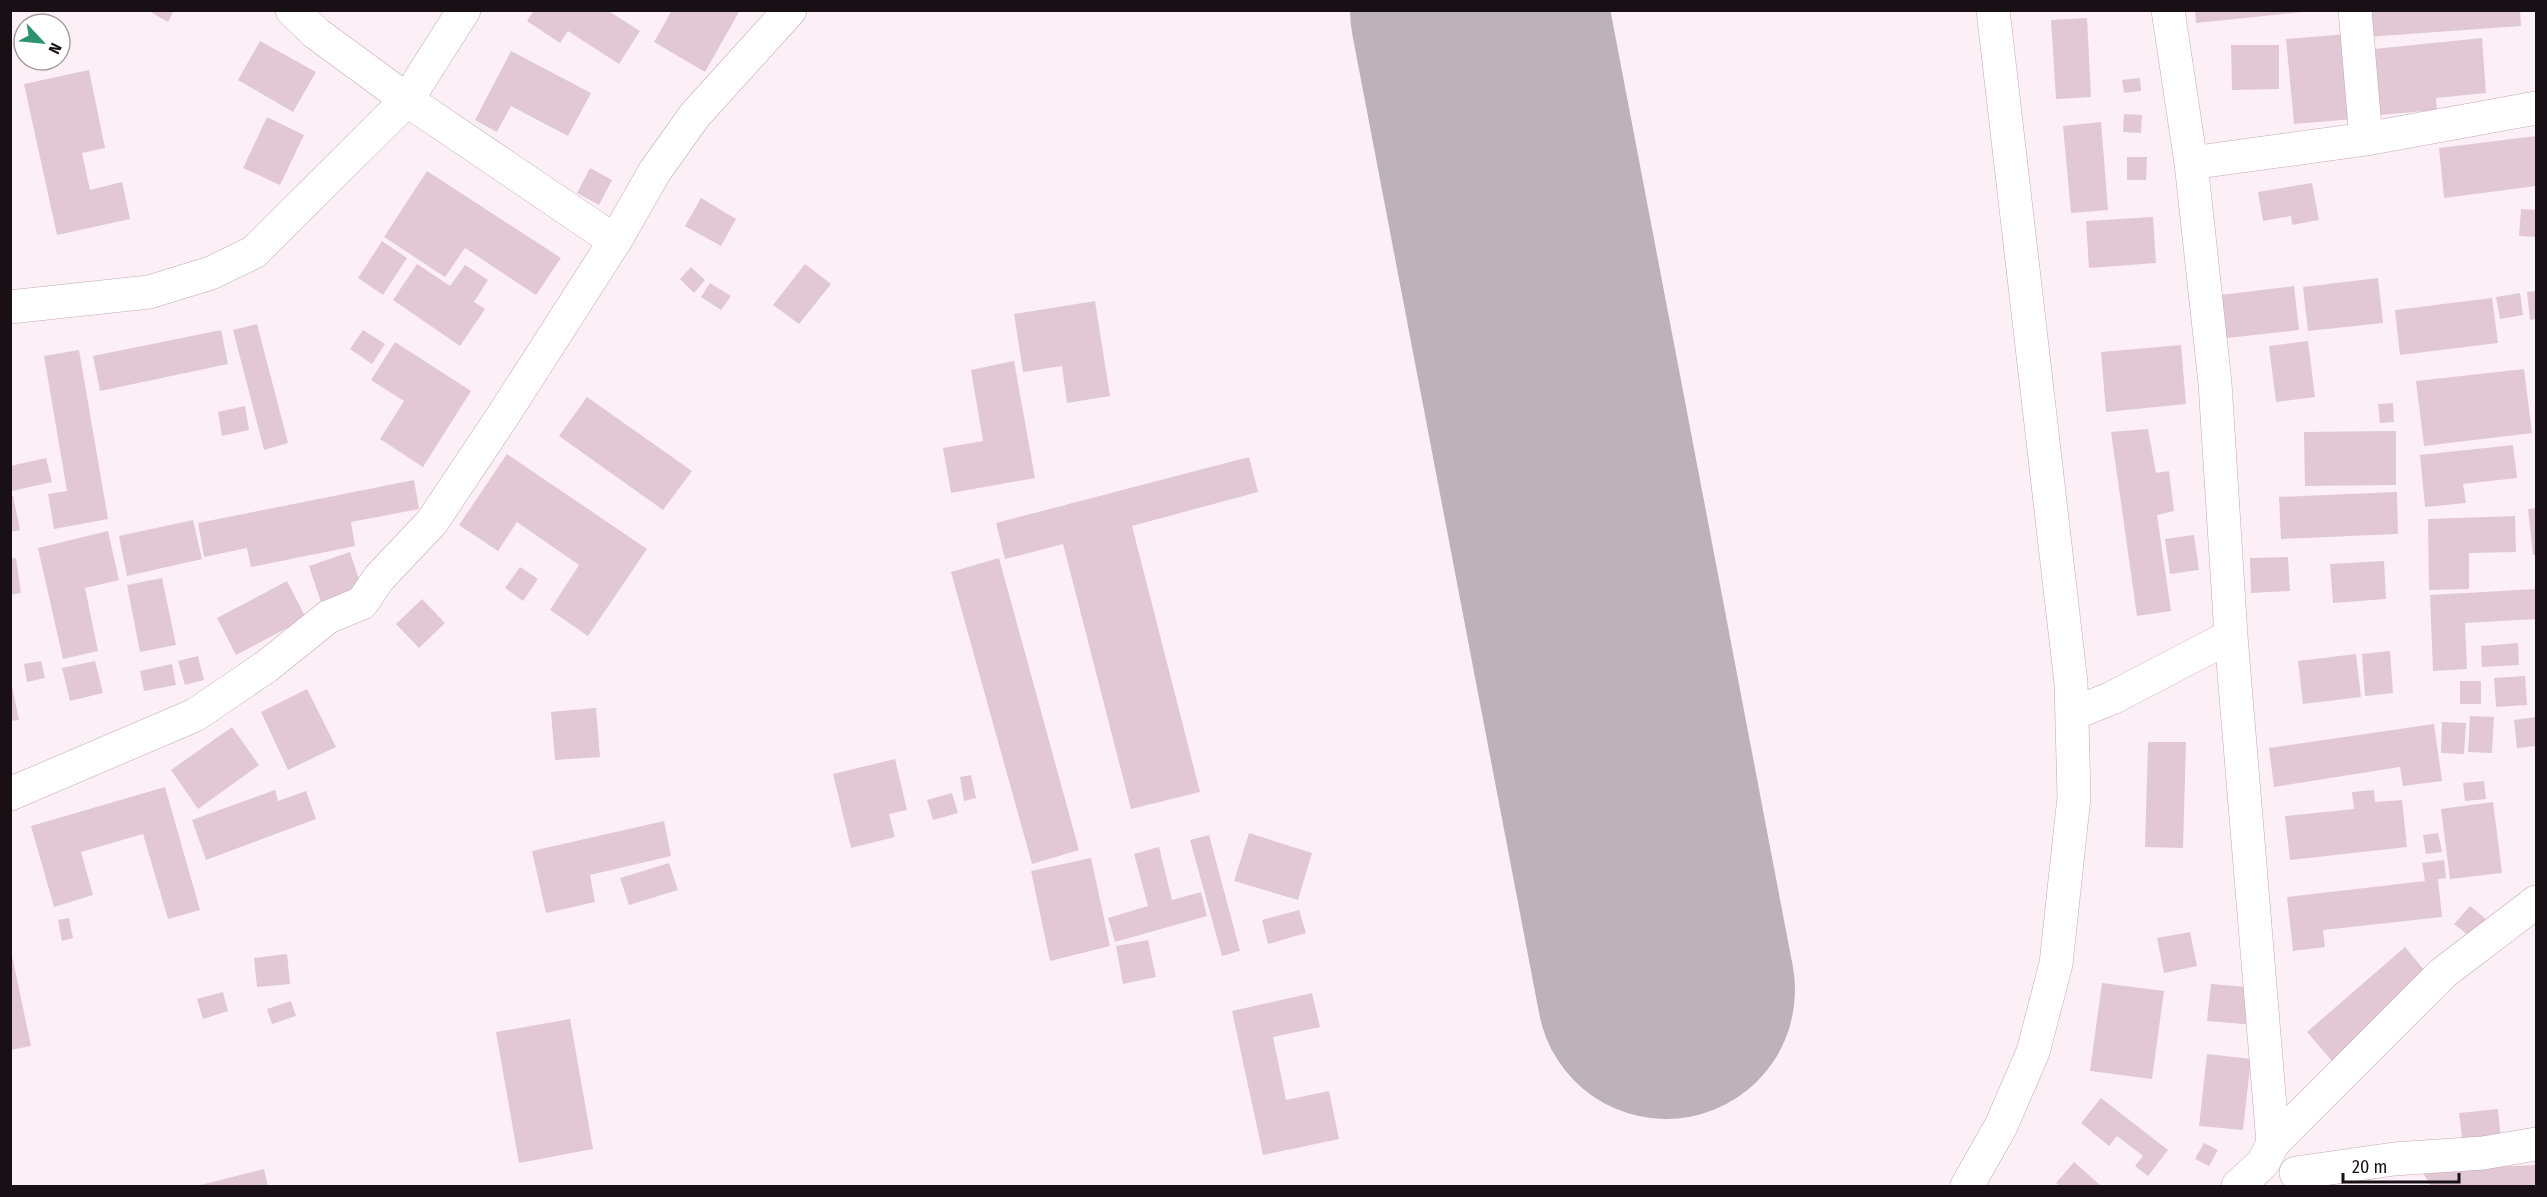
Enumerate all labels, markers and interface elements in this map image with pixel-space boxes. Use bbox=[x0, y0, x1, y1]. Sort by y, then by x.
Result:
north arrow bbox=[12, 12, 72, 72]
text: N bbox=[44, 40, 66, 57]
scale bar bbox=[2343, 1146, 2458, 1184]
text: 20 m bbox=[2352, 1156, 2387, 1178]

